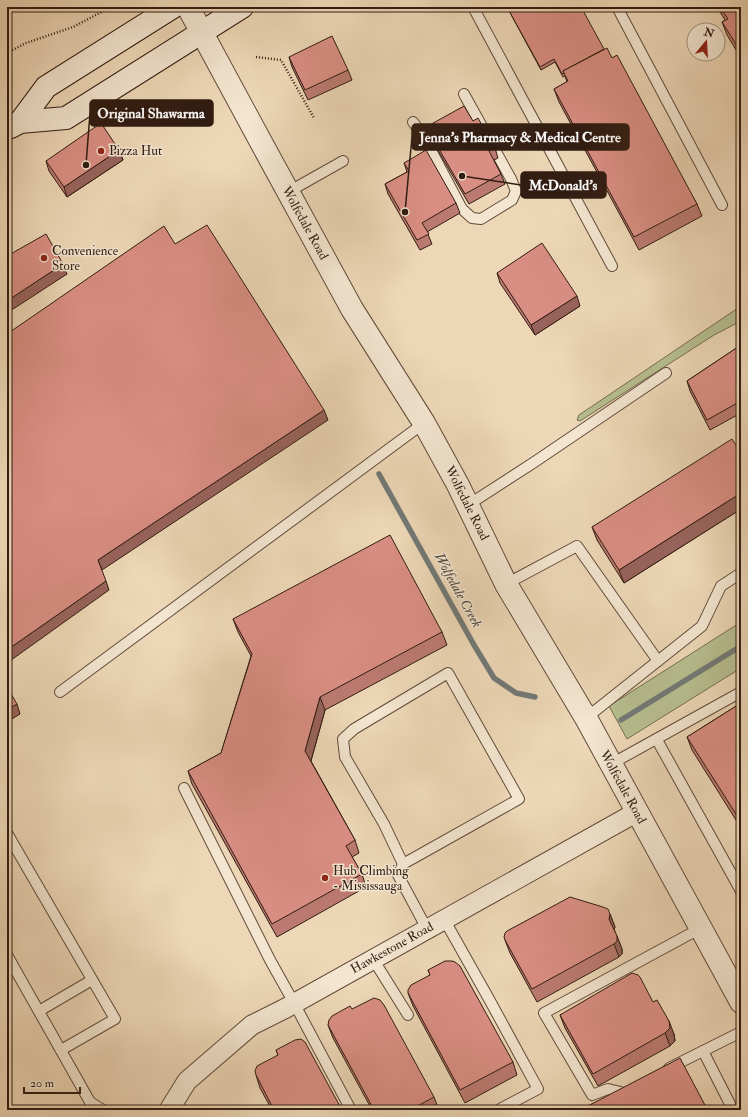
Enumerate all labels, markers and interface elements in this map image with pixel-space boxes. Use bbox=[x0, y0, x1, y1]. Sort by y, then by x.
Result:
north arrow bbox=[686, 22, 726, 62]
text: N bbox=[701, 25, 717, 41]
callout: Original Shawarma bbox=[90, 100, 213, 126]
text: Original Shawarma bbox=[97, 105, 206, 123]
callout: Jenna’s Pharmacy & Medical Centre bbox=[412, 124, 629, 150]
text: Jenna’s Pharmacy & Medical Centre bbox=[418, 129, 621, 147]
place label: Pizza Hut bbox=[109, 143, 162, 159]
marker: Pizza Hut bbox=[96, 146, 106, 156]
callout: McDonald's bbox=[521, 172, 606, 198]
text: McDonald's bbox=[528, 177, 597, 194]
street label: Wolfedale Road bbox=[278, 183, 332, 263]
place label: Convenience Store bbox=[52, 243, 119, 274]
marker: Convenience Store bbox=[39, 253, 49, 263]
street label: Wolfedale Road bbox=[441, 462, 493, 543]
water label: Wolfedale Creek bbox=[430, 550, 486, 631]
street label: Wolfedale Road bbox=[596, 747, 650, 827]
place label: Hub Climbing - Mississauga bbox=[333, 863, 409, 894]
marker: Hub Climbing - Mississauga bbox=[320, 873, 330, 883]
street label: Hawkestone Road bbox=[348, 918, 437, 977]
scale bar bbox=[24, 1069, 80, 1095]
text: 20 m bbox=[30, 1076, 55, 1091]

